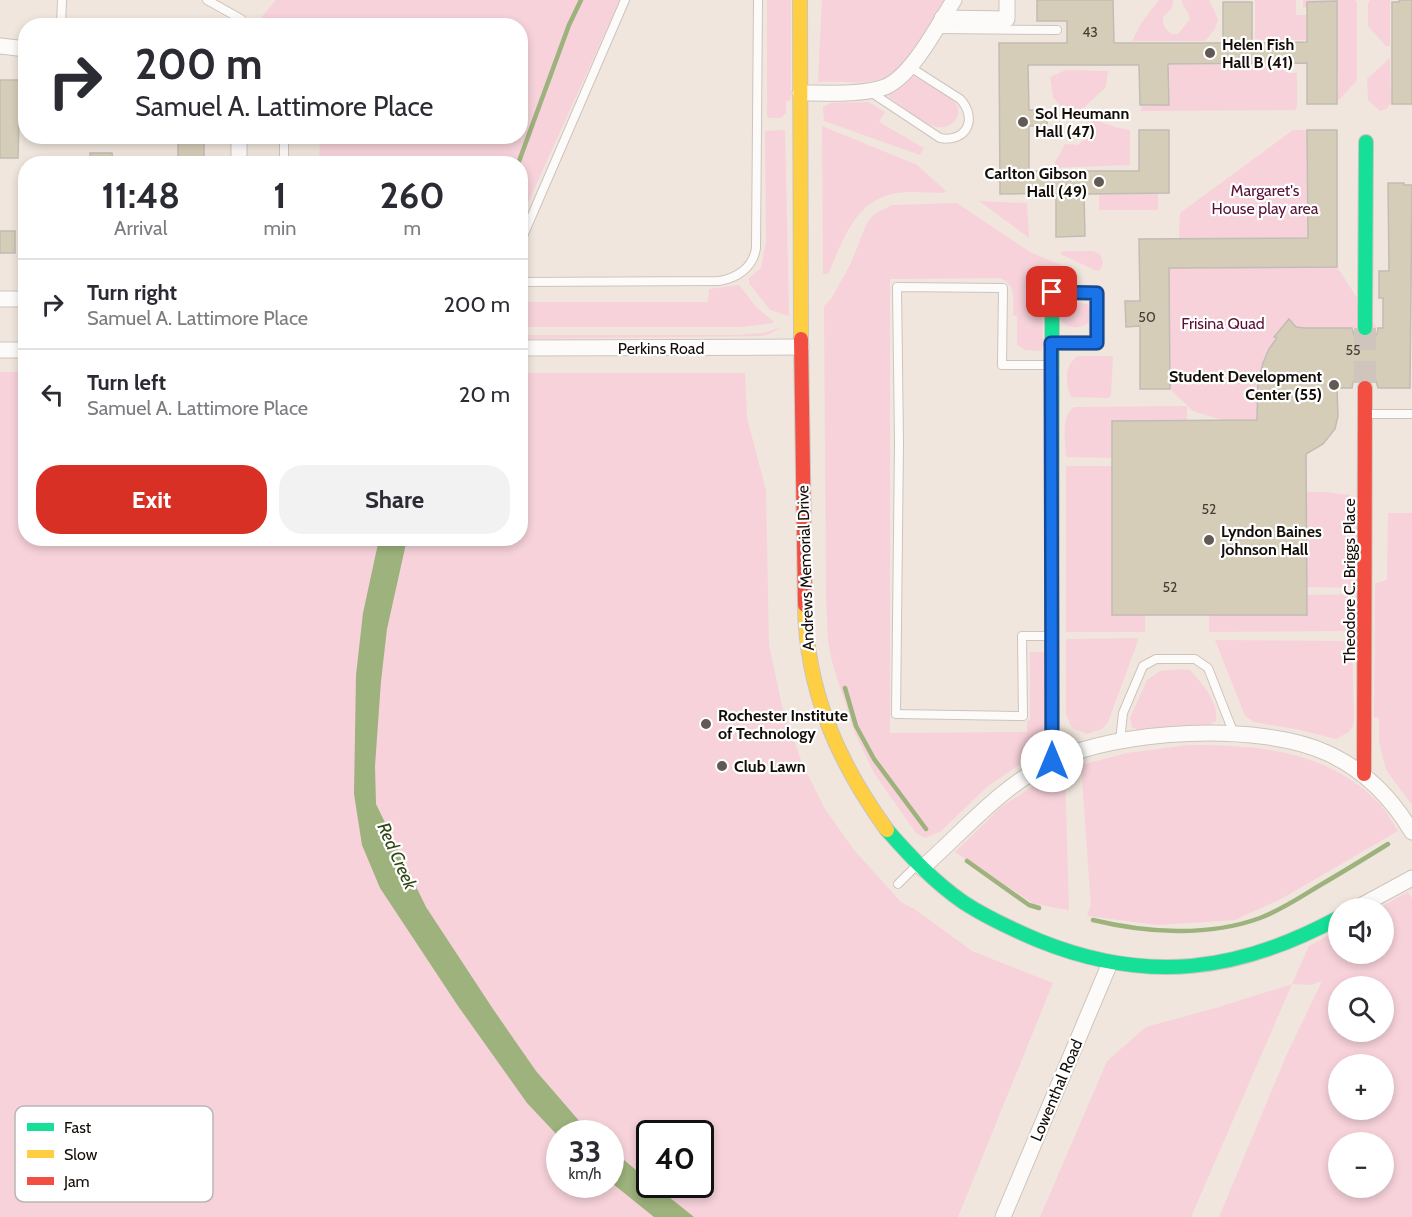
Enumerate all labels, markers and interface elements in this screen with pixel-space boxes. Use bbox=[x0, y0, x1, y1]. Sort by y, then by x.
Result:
house number: 43 bbox=[1082, 23, 1098, 41]
place label: Helen Fish Hall B (41) bbox=[1222, 35, 1294, 72]
text: 200 m bbox=[135, 38, 262, 90]
icon: right bbox=[36, 42, 114, 120]
marker: Helen Fish Hall B (41) bbox=[1203, 46, 1217, 60]
text: Samuel A. Lattimore Place bbox=[135, 90, 433, 123]
place label: Sol Heumann Hall (47) bbox=[1035, 104, 1129, 141]
marker: Sol Heumann Hall (47) bbox=[1016, 115, 1030, 129]
place label: Carlton Gibson Hall (49) bbox=[985, 164, 1087, 201]
text: 11:48 bbox=[101, 173, 180, 217]
text: 1 bbox=[273, 173, 287, 217]
text: 260 bbox=[380, 173, 445, 217]
marker: Carlton Gibson Hall (49) bbox=[1092, 175, 1106, 189]
park label: Margaret's House play area bbox=[1212, 181, 1319, 218]
text: Arrival bbox=[114, 216, 167, 240]
text: min bbox=[263, 216, 296, 240]
text: m bbox=[403, 216, 421, 240]
pin bbox=[1026, 266, 1077, 317]
icon: arrive bbox=[1035, 275, 1068, 308]
text: Turn right bbox=[87, 279, 177, 306]
icon: right bbox=[36, 288, 69, 321]
text: 200 m bbox=[444, 291, 510, 318]
text: Samuel A. Lattimore Place bbox=[87, 306, 308, 330]
house number: 50 bbox=[1138, 308, 1156, 326]
park label: Frisina Quad bbox=[1181, 314, 1265, 333]
street label: Perkins Road bbox=[618, 339, 704, 358]
house number: 55 bbox=[1345, 341, 1361, 359]
place label: Student Development Center (55) bbox=[1169, 367, 1322, 404]
text: Turn left bbox=[87, 369, 166, 396]
icon: left bbox=[36, 378, 69, 411]
marker: Student Development Center (55) bbox=[1327, 378, 1341, 392]
text: 20 m bbox=[459, 381, 510, 408]
text: Samuel A. Lattimore Place bbox=[87, 396, 308, 420]
button: Exit bbox=[36, 465, 267, 534]
button: Share bbox=[279, 465, 510, 534]
street label: Andrews Memorial Drive bbox=[793, 485, 818, 651]
street label: Theodore C. Briggs Place bbox=[1340, 498, 1359, 664]
house number: 52 bbox=[1202, 500, 1216, 518]
place label: Lyndon Baines Johnson Hall bbox=[1220, 522, 1322, 559]
marker: Lyndon Baines Johnson Hall bbox=[1202, 533, 1216, 547]
house number: 52 bbox=[1163, 578, 1177, 596]
place label: Rochester Institute of Technology bbox=[718, 706, 848, 743]
marker: Rochester Institute of Technology bbox=[699, 717, 713, 731]
position arrow bbox=[1020, 729, 1084, 793]
place label: Club Lawn bbox=[734, 757, 806, 776]
marker: Club Lawn bbox=[715, 759, 729, 773]
water label: Red Creek bbox=[373, 819, 422, 894]
map controls bbox=[1328, 898, 1394, 1198]
button: sound bbox=[1328, 898, 1394, 964]
button: search bbox=[1328, 976, 1394, 1042]
street label: Lowenthal Road bbox=[1026, 1036, 1086, 1144]
button: + bbox=[1328, 1054, 1394, 1120]
legend bbox=[15, 1106, 213, 1202]
text: Fast bbox=[64, 1118, 92, 1137]
speed limit sign: 40 bbox=[636, 1120, 714, 1198]
button: − bbox=[1328, 1132, 1394, 1198]
text: 33 bbox=[569, 1133, 601, 1170]
text: Slow bbox=[64, 1145, 98, 1164]
text: km/h bbox=[569, 1165, 601, 1183]
text: Jam bbox=[63, 1172, 90, 1191]

